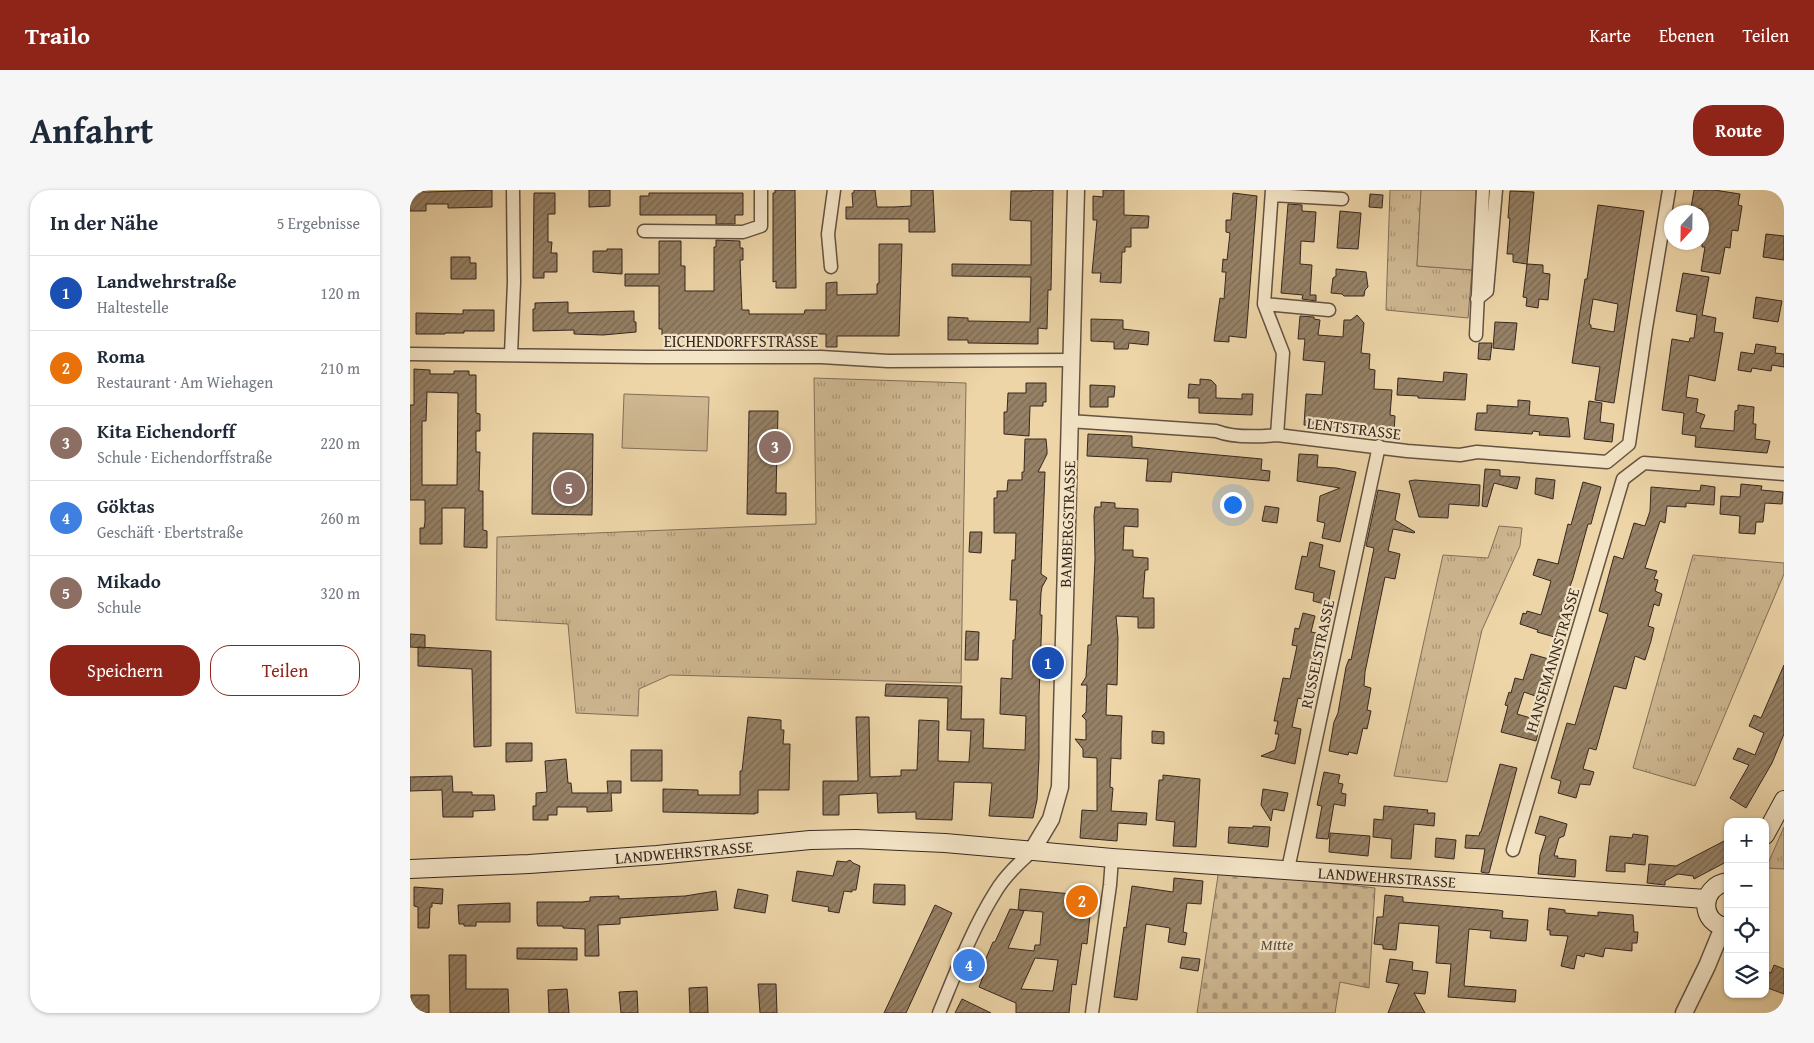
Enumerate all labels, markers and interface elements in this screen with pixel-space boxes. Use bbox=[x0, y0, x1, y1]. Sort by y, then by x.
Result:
text: Trailo bbox=[25, 18, 90, 53]
text: Karte bbox=[1590, 22, 1631, 49]
text: Ebenen bbox=[1659, 22, 1715, 49]
text: Teilen bbox=[1743, 22, 1789, 49]
text: Anfahrt bbox=[30, 105, 153, 156]
button: Route bbox=[1693, 105, 1784, 156]
north arrow bbox=[1664, 205, 1709, 250]
text: In der Nähe bbox=[50, 207, 158, 238]
text: 5 Ergebnisse bbox=[277, 211, 360, 235]
text: Landwehrstraße bbox=[97, 267, 237, 295]
text: 1 bbox=[62, 281, 70, 305]
text: 120 m bbox=[320, 281, 360, 305]
text: Haltestelle bbox=[97, 295, 169, 319]
street label: EICHENDORFFSTRASSE bbox=[664, 329, 818, 353]
text: Roma bbox=[97, 342, 145, 370]
text: 2 bbox=[62, 356, 70, 380]
text: 210 m bbox=[320, 356, 360, 380]
text: Restaurant · Am Wiehagen bbox=[97, 370, 273, 394]
street label: LENTSTRASSE bbox=[1306, 410, 1402, 446]
text: Kita Eichendorff bbox=[97, 417, 235, 445]
pin: 3 bbox=[759, 428, 791, 466]
text: 3 bbox=[62, 431, 70, 455]
text: 220 m bbox=[320, 431, 360, 455]
text: Schule · Eichendorffstraße bbox=[97, 445, 272, 469]
street label: BAMBERGSTRASSE bbox=[1053, 460, 1081, 588]
pin: 5 bbox=[553, 469, 585, 507]
text: Göktas bbox=[97, 492, 155, 520]
your location bbox=[1220, 492, 1246, 518]
text: 4 bbox=[62, 506, 70, 530]
text: 260 m bbox=[320, 506, 360, 530]
text: Geschäft · Ebertstraße bbox=[97, 520, 243, 544]
text: Mikado bbox=[97, 567, 161, 595]
text: 5 bbox=[62, 581, 70, 605]
text: 320 m bbox=[320, 581, 360, 605]
street label: HANSEMANNSTRASSE bbox=[1519, 585, 1585, 735]
text: Schule bbox=[97, 595, 141, 619]
street label: RUSSELSTRASSE bbox=[1294, 597, 1340, 711]
pin: 1 bbox=[1032, 644, 1064, 682]
button: Speichern bbox=[50, 645, 200, 696]
button: Teilen bbox=[210, 645, 360, 696]
map controls bbox=[1724, 818, 1769, 998]
button: + bbox=[1724, 818, 1769, 863]
street label: LANDWEHRSTRASSE bbox=[614, 834, 754, 870]
street label: LANDWEHRSTRASSE bbox=[1317, 860, 1457, 894]
button: − bbox=[1724, 863, 1769, 908]
pin: 2 bbox=[1066, 882, 1098, 920]
button: locate bbox=[1724, 908, 1769, 953]
park label: Mitte bbox=[1261, 932, 1294, 956]
pin: 4 bbox=[953, 946, 985, 984]
button: layers bbox=[1724, 953, 1769, 998]

